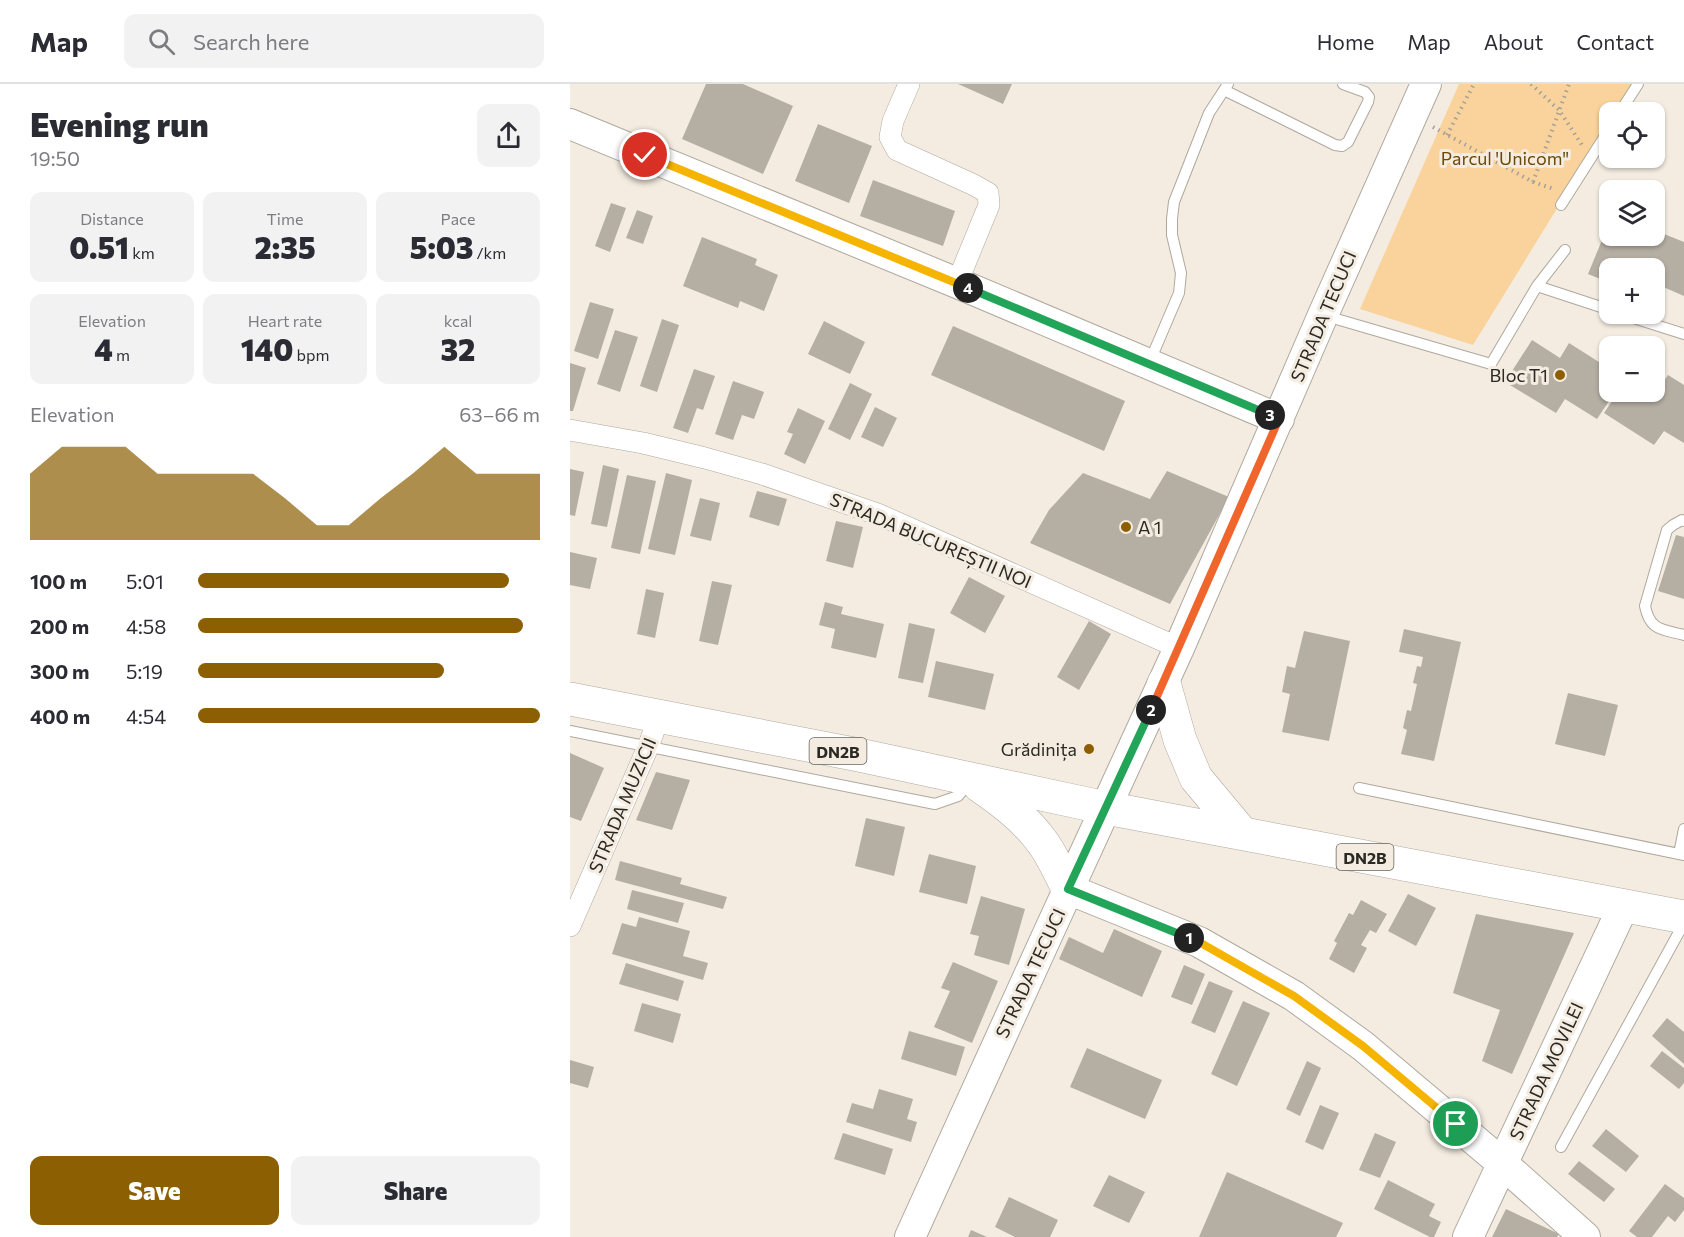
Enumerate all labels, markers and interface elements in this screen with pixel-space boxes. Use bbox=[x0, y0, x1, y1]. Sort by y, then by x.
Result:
search box bbox=[124, 14, 544, 68]
text: Map bbox=[30, 24, 88, 58]
icon: search bbox=[145, 25, 178, 58]
text: Search here bbox=[193, 28, 309, 55]
text: Home bbox=[1317, 29, 1374, 54]
text: Map bbox=[1407, 29, 1451, 54]
text: About bbox=[1484, 29, 1543, 54]
text: Contact bbox=[1576, 29, 1654, 54]
map controls bbox=[1599, 102, 1665, 402]
button: locate bbox=[1599, 102, 1665, 168]
text: Evening run bbox=[30, 103, 209, 144]
button: share bbox=[477, 104, 540, 167]
pin bbox=[619, 129, 670, 180]
icon: check bbox=[628, 138, 661, 171]
text: 19:50 bbox=[30, 146, 80, 170]
park label: Parcul 'Unicom" bbox=[1441, 147, 1569, 169]
button: layers bbox=[1599, 180, 1665, 246]
text: Distance bbox=[80, 209, 144, 228]
text: Time bbox=[267, 209, 303, 228]
text: Pace bbox=[441, 209, 475, 228]
text: 0.51 bbox=[69, 228, 129, 265]
text: 2:35 bbox=[254, 228, 316, 265]
text: 5:03 bbox=[410, 228, 473, 265]
text: km bbox=[129, 243, 155, 262]
text: /km bbox=[473, 243, 506, 262]
street label: STRADA TECUCI bbox=[1286, 247, 1360, 385]
button: + bbox=[1599, 258, 1665, 324]
pin: 4 bbox=[953, 273, 983, 303]
text: 4 bbox=[963, 278, 973, 297]
text: Elevation bbox=[78, 311, 146, 330]
text: Heart rate bbox=[248, 311, 322, 330]
text: kcal bbox=[444, 311, 472, 330]
text: 4 bbox=[94, 330, 113, 367]
text: 140 bbox=[241, 330, 293, 367]
text: 32 bbox=[441, 330, 475, 367]
button: − bbox=[1599, 336, 1665, 402]
text: m bbox=[113, 345, 130, 364]
text: bpm bbox=[293, 345, 329, 364]
place label: Bloc T1 bbox=[1489, 364, 1548, 386]
marker: Bloc T1 bbox=[1553, 368, 1567, 382]
pin: 3 bbox=[1255, 400, 1285, 430]
text: Elevation bbox=[30, 402, 115, 426]
text: 63–66 m bbox=[459, 402, 540, 426]
text: 3 bbox=[1265, 405, 1275, 424]
street label: STRADA BUCUREȘTII NOI bbox=[827, 488, 1035, 593]
place label: A 1 bbox=[1138, 516, 1162, 538]
marker: A 1 bbox=[1119, 520, 1133, 534]
text: 100 m bbox=[30, 569, 87, 593]
text: 5:01 bbox=[126, 569, 164, 593]
text: 200 m bbox=[30, 614, 89, 638]
text: 4:58 bbox=[126, 614, 166, 638]
text: 300 m bbox=[30, 659, 90, 683]
text: 5:19 bbox=[126, 659, 163, 683]
pin: 2 bbox=[1136, 695, 1166, 725]
text: 2 bbox=[1146, 700, 1156, 719]
text: 400 m bbox=[30, 704, 90, 728]
text: 4:54 bbox=[126, 704, 166, 728]
street label: STRADA MUZICII bbox=[584, 734, 660, 876]
road number: DN2B bbox=[810, 738, 866, 764]
place label: Grădinița bbox=[1001, 738, 1077, 761]
marker: Grădinița bbox=[1082, 742, 1096, 756]
road number: DN2B bbox=[1336, 844, 1394, 870]
street label: STRADA TECUCI bbox=[990, 905, 1070, 1041]
pin: 1 bbox=[1174, 923, 1204, 953]
text: 1 bbox=[1185, 928, 1193, 947]
street label: STRADA MOVILEI bbox=[1504, 999, 1588, 1143]
pin bbox=[1430, 1098, 1481, 1149]
icon: arrive bbox=[1439, 1107, 1472, 1140]
button: Save bbox=[30, 1156, 279, 1225]
button: Share bbox=[291, 1156, 540, 1225]

